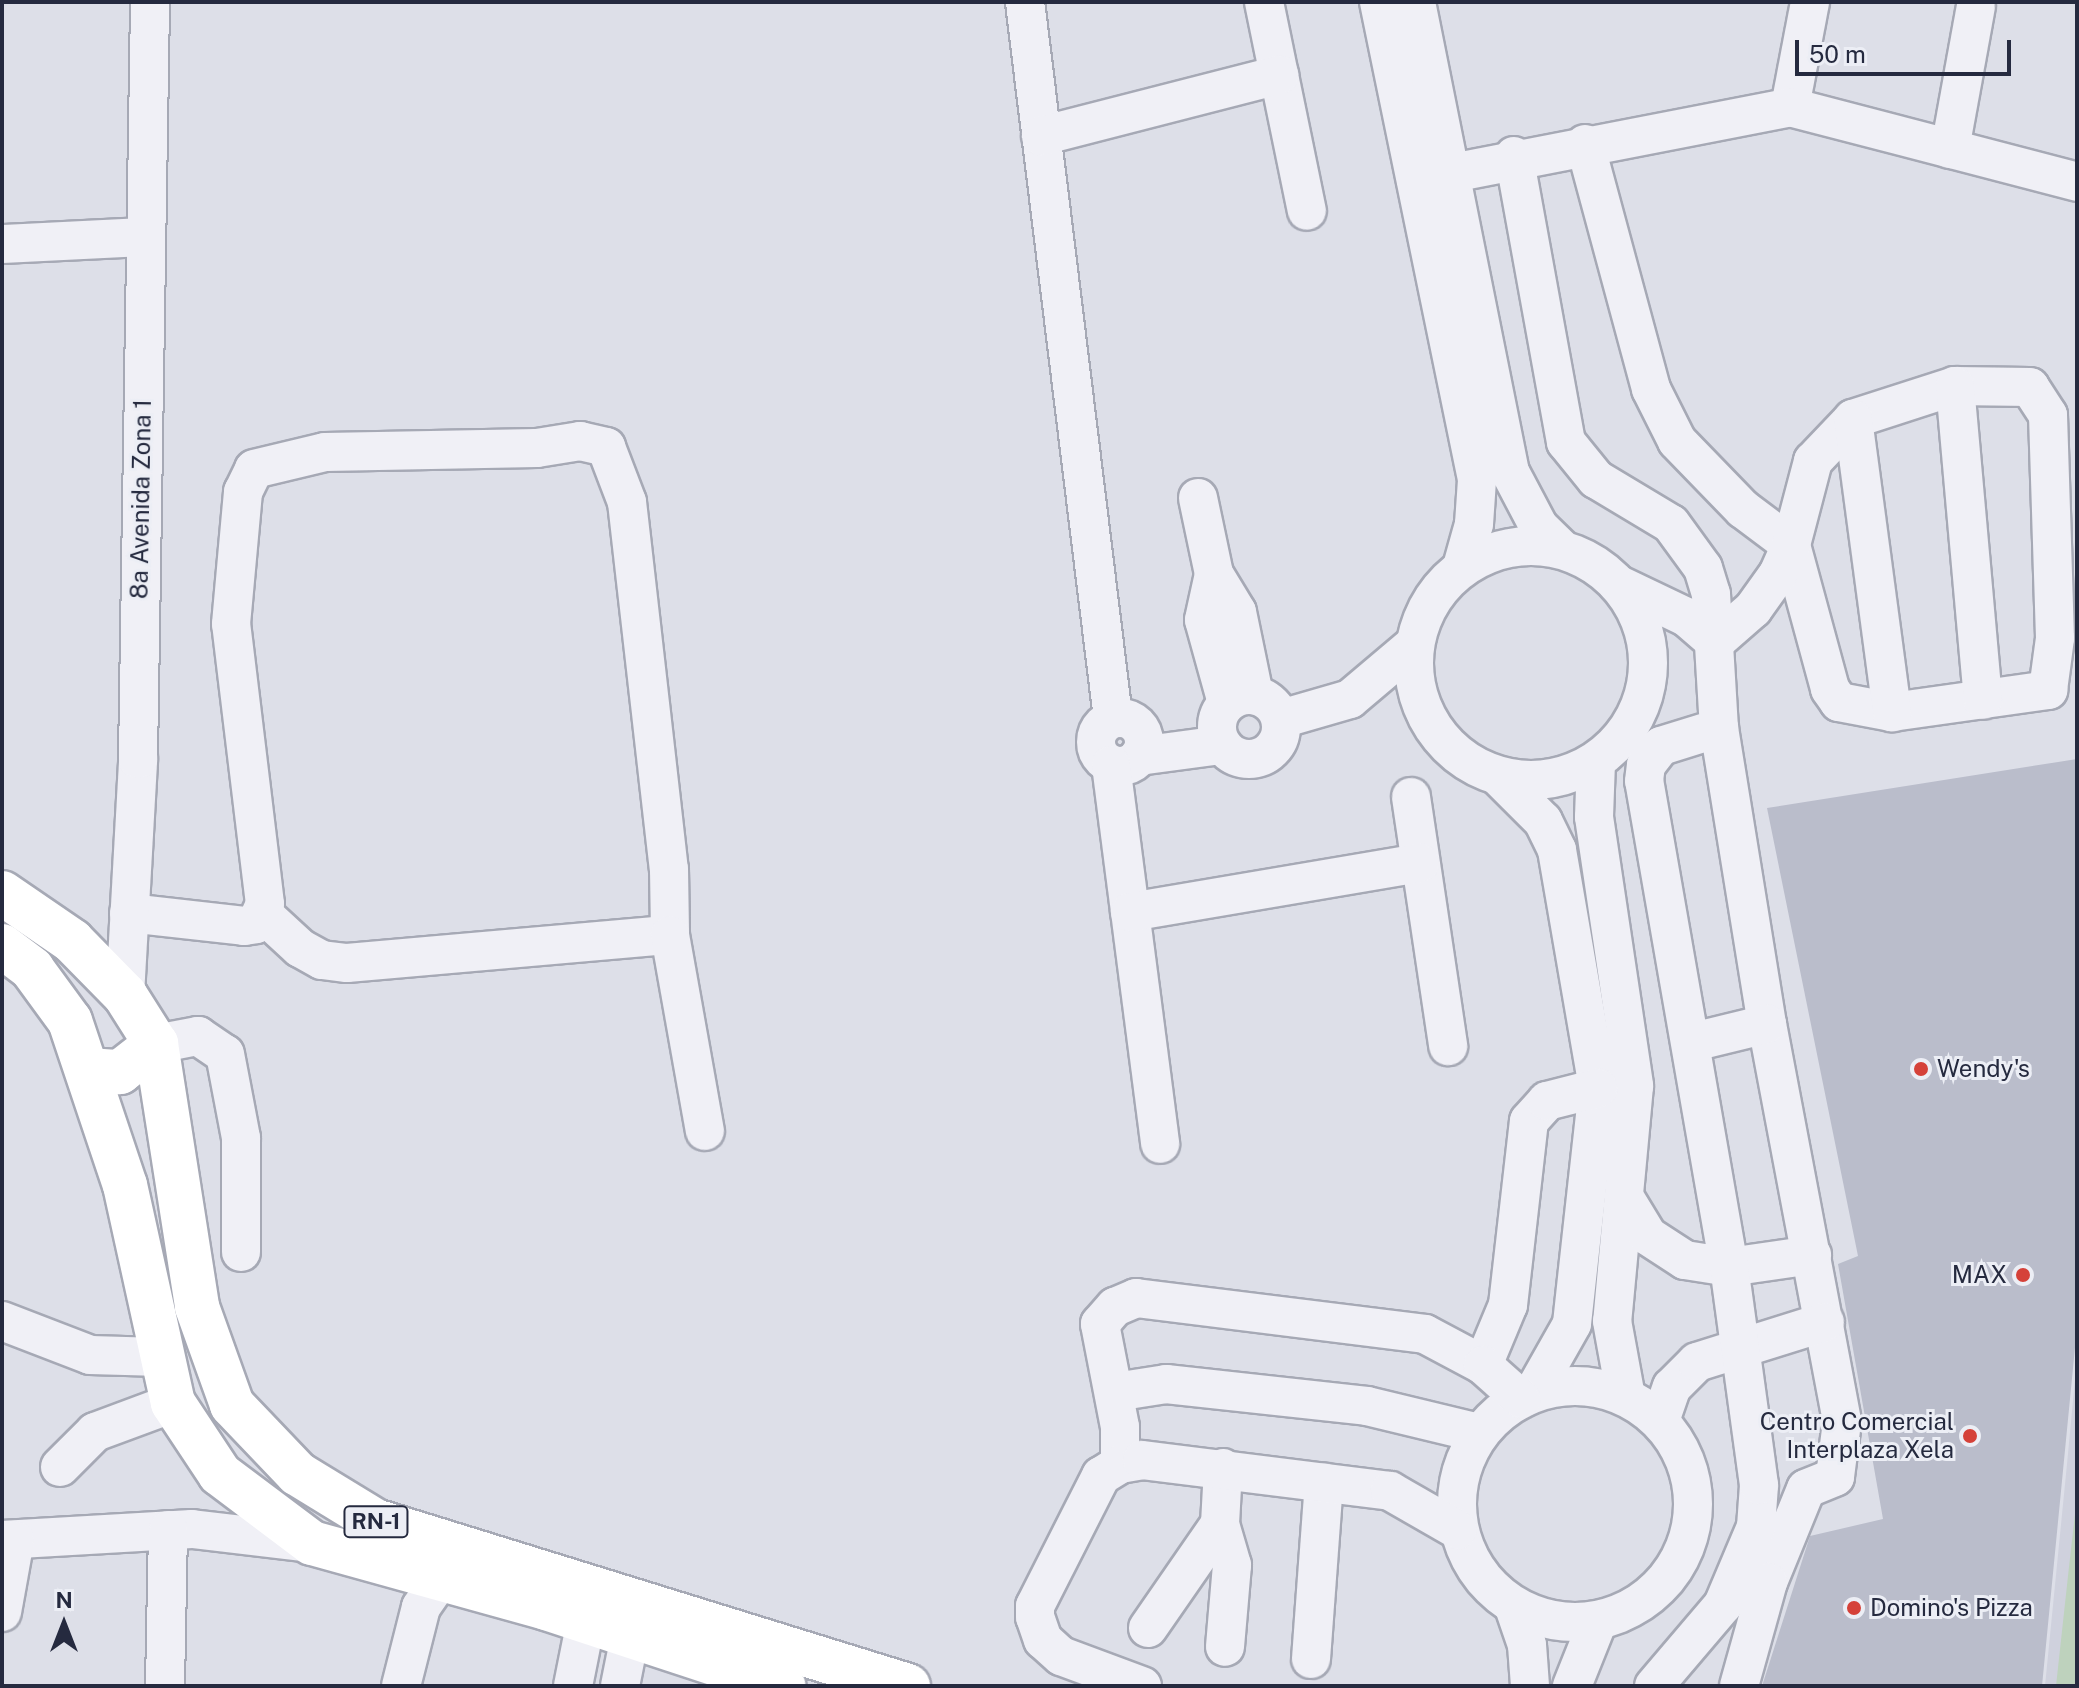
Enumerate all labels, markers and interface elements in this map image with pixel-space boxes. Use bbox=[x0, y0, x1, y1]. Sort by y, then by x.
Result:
scale bar bbox=[1799, 24, 2015, 74]
text: 50 m bbox=[1809, 40, 1866, 68]
street label: 8a Avenida Zona 1 bbox=[125, 399, 157, 599]
place label: Wendy's bbox=[1937, 1055, 2030, 1083]
marker: Wendy's bbox=[1912, 1060, 1930, 1078]
place label: MAX bbox=[1952, 1261, 2007, 1289]
marker: MAX bbox=[2014, 1266, 2032, 1284]
place label: Centro Comercial Interplaza Xela bbox=[1760, 1408, 1954, 1464]
marker: Centro Comercial Interplaza Xela bbox=[1961, 1427, 1979, 1445]
road number: RN-1 bbox=[342, 1504, 410, 1540]
north arrow bbox=[24, 1584, 104, 1664]
text: N bbox=[55, 1587, 73, 1613]
place label: Domino's Pizza bbox=[1870, 1594, 2033, 1622]
marker: Domino's Pizza bbox=[1845, 1599, 1863, 1617]

